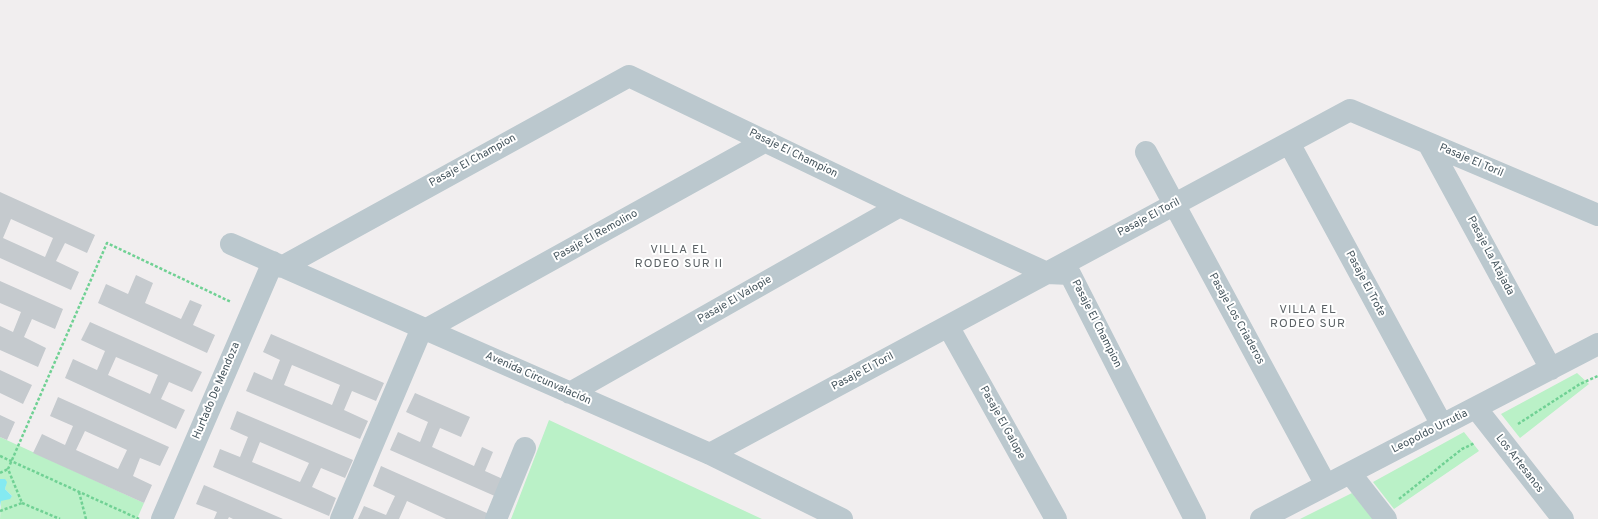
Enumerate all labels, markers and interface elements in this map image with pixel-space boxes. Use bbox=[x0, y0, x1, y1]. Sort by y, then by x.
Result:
street label: Pasaje El Champion bbox=[746, 127, 840, 181]
street label: Pasaje El Champion bbox=[427, 132, 519, 190]
street label: Pasaje El Toril bbox=[1437, 142, 1505, 180]
street label: Pasaje El Toril bbox=[1116, 196, 1182, 240]
street label: Pasaje El Remolino bbox=[552, 207, 640, 265]
street label: Pasaje La Atajada bbox=[1464, 214, 1516, 298]
district label: VILLA EL RODEO SUR II bbox=[635, 244, 723, 272]
street label: Pasaje El Trote bbox=[1342, 249, 1388, 319]
street label: Pasaje Los Criaderos bbox=[1205, 271, 1267, 367]
street label: Pasaje El Valopie bbox=[696, 274, 774, 326]
street label: Pasaje El Champion bbox=[1068, 278, 1124, 370]
district label: VILLA EL RODEO SUR bbox=[1270, 304, 1346, 332]
street label: Hurtado De Mendoza bbox=[191, 341, 243, 441]
street label: Avenida Circunvalación bbox=[483, 350, 593, 408]
street label: Pasaje El Toril bbox=[830, 350, 896, 394]
street label: Pasaje El Galope bbox=[976, 384, 1028, 462]
street label: Leopoldo Urrutia bbox=[1390, 407, 1470, 457]
street label: Los Artesanos bbox=[1492, 432, 1546, 496]

